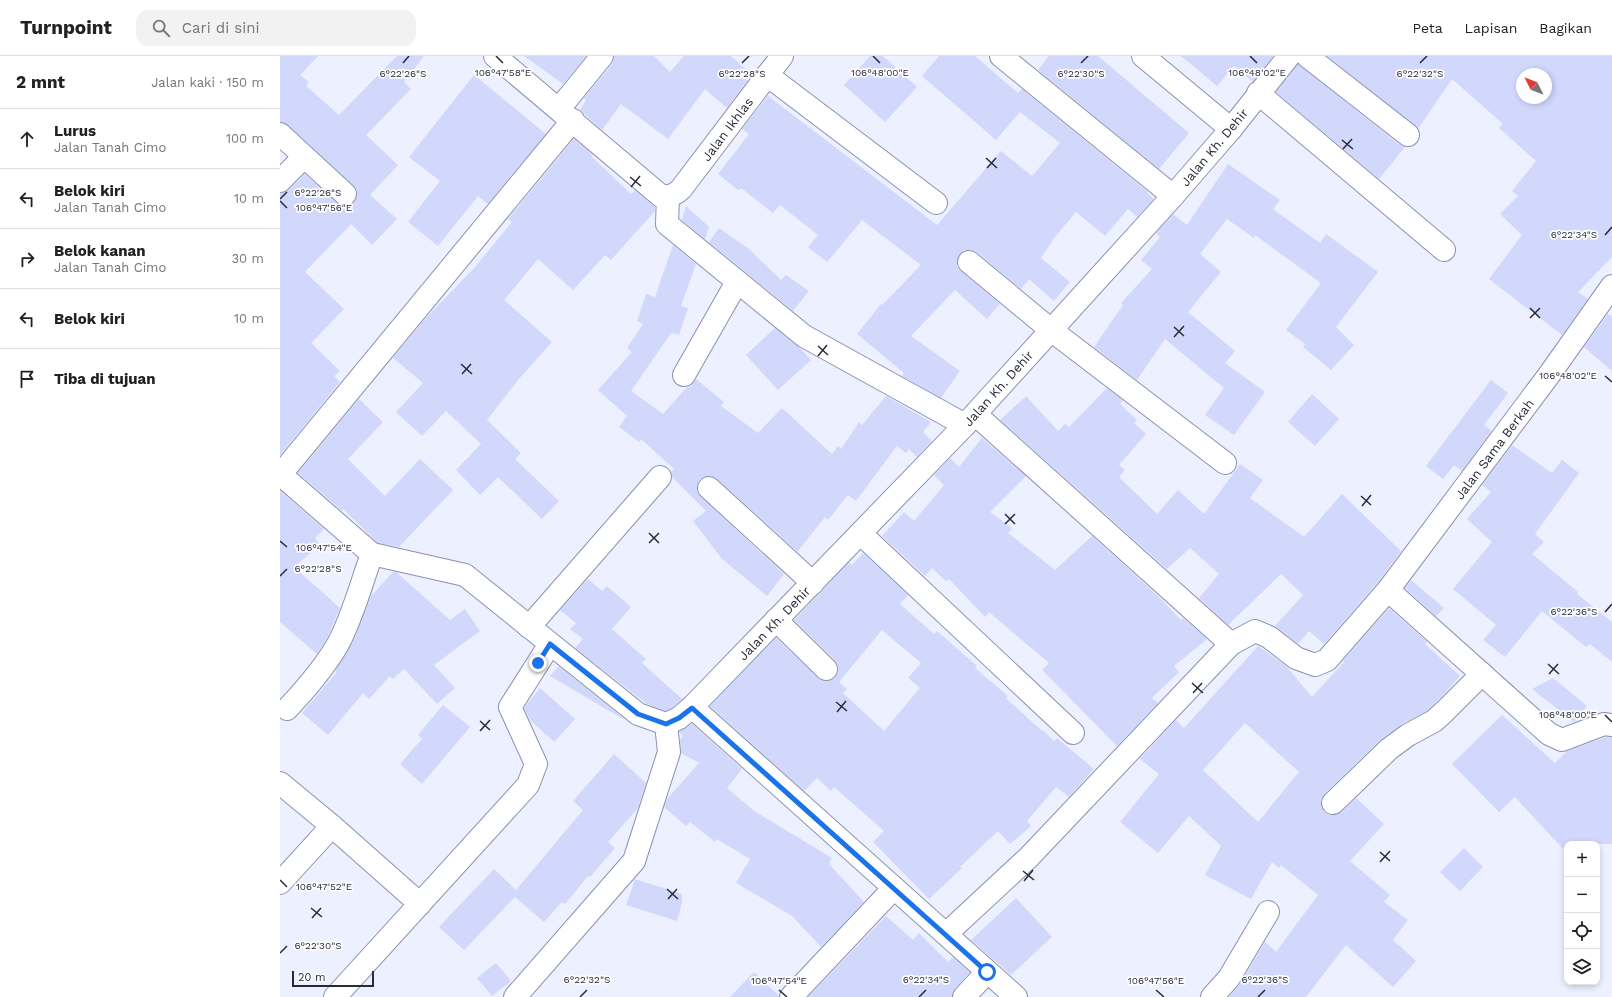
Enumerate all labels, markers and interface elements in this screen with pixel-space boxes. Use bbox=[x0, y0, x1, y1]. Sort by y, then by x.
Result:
search box bbox=[136, 10, 416, 46]
text: Turnpoint bbox=[20, 16, 112, 39]
icon: search bbox=[150, 17, 172, 39]
text: Cari di sini bbox=[182, 19, 259, 37]
text: Peta bbox=[1413, 20, 1443, 36]
text: Lapisan bbox=[1465, 20, 1517, 36]
text: Bagikan bbox=[1539, 20, 1592, 36]
text: 106°47'58"E bbox=[475, 67, 531, 78]
text: 106°48'00"E bbox=[851, 67, 909, 78]
text: 106°48'02"E bbox=[1228, 67, 1286, 78]
text: 6°22'26"S bbox=[379, 68, 427, 79]
text: 6°22'28"S bbox=[718, 68, 766, 79]
text: 6°22'30"S bbox=[1057, 68, 1105, 79]
text: 6°22'32"S bbox=[1397, 68, 1443, 79]
north arrow bbox=[1516, 68, 1552, 104]
text: 2 mnt bbox=[16, 72, 65, 92]
text: Jalan kaki · 150 m bbox=[151, 75, 264, 90]
street label: Jalan Ikhlas bbox=[699, 94, 756, 164]
street label: Jalan Kh. Dehir bbox=[1178, 106, 1251, 189]
text: Lurus bbox=[54, 122, 96, 140]
icon: ahead bbox=[16, 128, 38, 150]
text: 100 m bbox=[226, 131, 264, 146]
text: Jalan Tanah Cimo bbox=[54, 140, 166, 155]
text: Belok kiri bbox=[54, 182, 125, 200]
text: 6°22'26"S bbox=[294, 187, 342, 198]
icon: left bbox=[16, 188, 38, 210]
text: 10 m bbox=[234, 191, 264, 206]
text: Jalan Tanah Cimo bbox=[54, 200, 166, 215]
text: 106°47'56"E bbox=[296, 202, 352, 213]
text: 6°22'34"S bbox=[1551, 229, 1597, 240]
text: Belok kanan bbox=[54, 242, 145, 260]
icon: right bbox=[16, 248, 38, 270]
text: 30 m bbox=[232, 251, 264, 266]
text: Jalan Tanah Cimo bbox=[54, 260, 166, 275]
icon: left bbox=[16, 308, 38, 330]
text: Belok kiri bbox=[54, 310, 125, 328]
text: 10 m bbox=[234, 311, 264, 326]
street label: Jalan Kh. Dehir bbox=[961, 347, 1036, 429]
icon: arrive bbox=[16, 368, 38, 390]
text: Tiba di tujuan bbox=[54, 370, 156, 388]
text: 106°48'02"E bbox=[1539, 370, 1597, 381]
street label: Jalan Sama Berkah bbox=[1452, 396, 1537, 502]
text: 106°47'54"E bbox=[296, 542, 352, 553]
text: 6°22'28"S bbox=[294, 563, 342, 574]
street label: Jalan Kh. Dehir bbox=[735, 583, 813, 663]
text: 6°22'36"S bbox=[1550, 606, 1598, 617]
route end bbox=[529, 654, 547, 672]
text: 106°48'00"E bbox=[1539, 709, 1597, 720]
map controls bbox=[1564, 841, 1600, 985]
button: + bbox=[1564, 841, 1600, 877]
button: − bbox=[1564, 877, 1600, 913]
text: 106°47'52"E bbox=[296, 881, 352, 892]
button: locate bbox=[1564, 913, 1600, 949]
text: 6°22'30"S bbox=[294, 940, 342, 951]
button: layers bbox=[1564, 949, 1600, 985]
route start bbox=[978, 963, 996, 981]
scale bar bbox=[292, 969, 374, 988]
text: 20 m bbox=[298, 971, 326, 984]
text: 6°22'32"S bbox=[564, 974, 610, 985]
text: 6°22'34"S bbox=[903, 974, 949, 985]
text: 6°22'36"S bbox=[1241, 974, 1289, 985]
text: 106°47'54"E bbox=[751, 975, 807, 986]
text: 106°47'56"E bbox=[1128, 975, 1184, 986]

